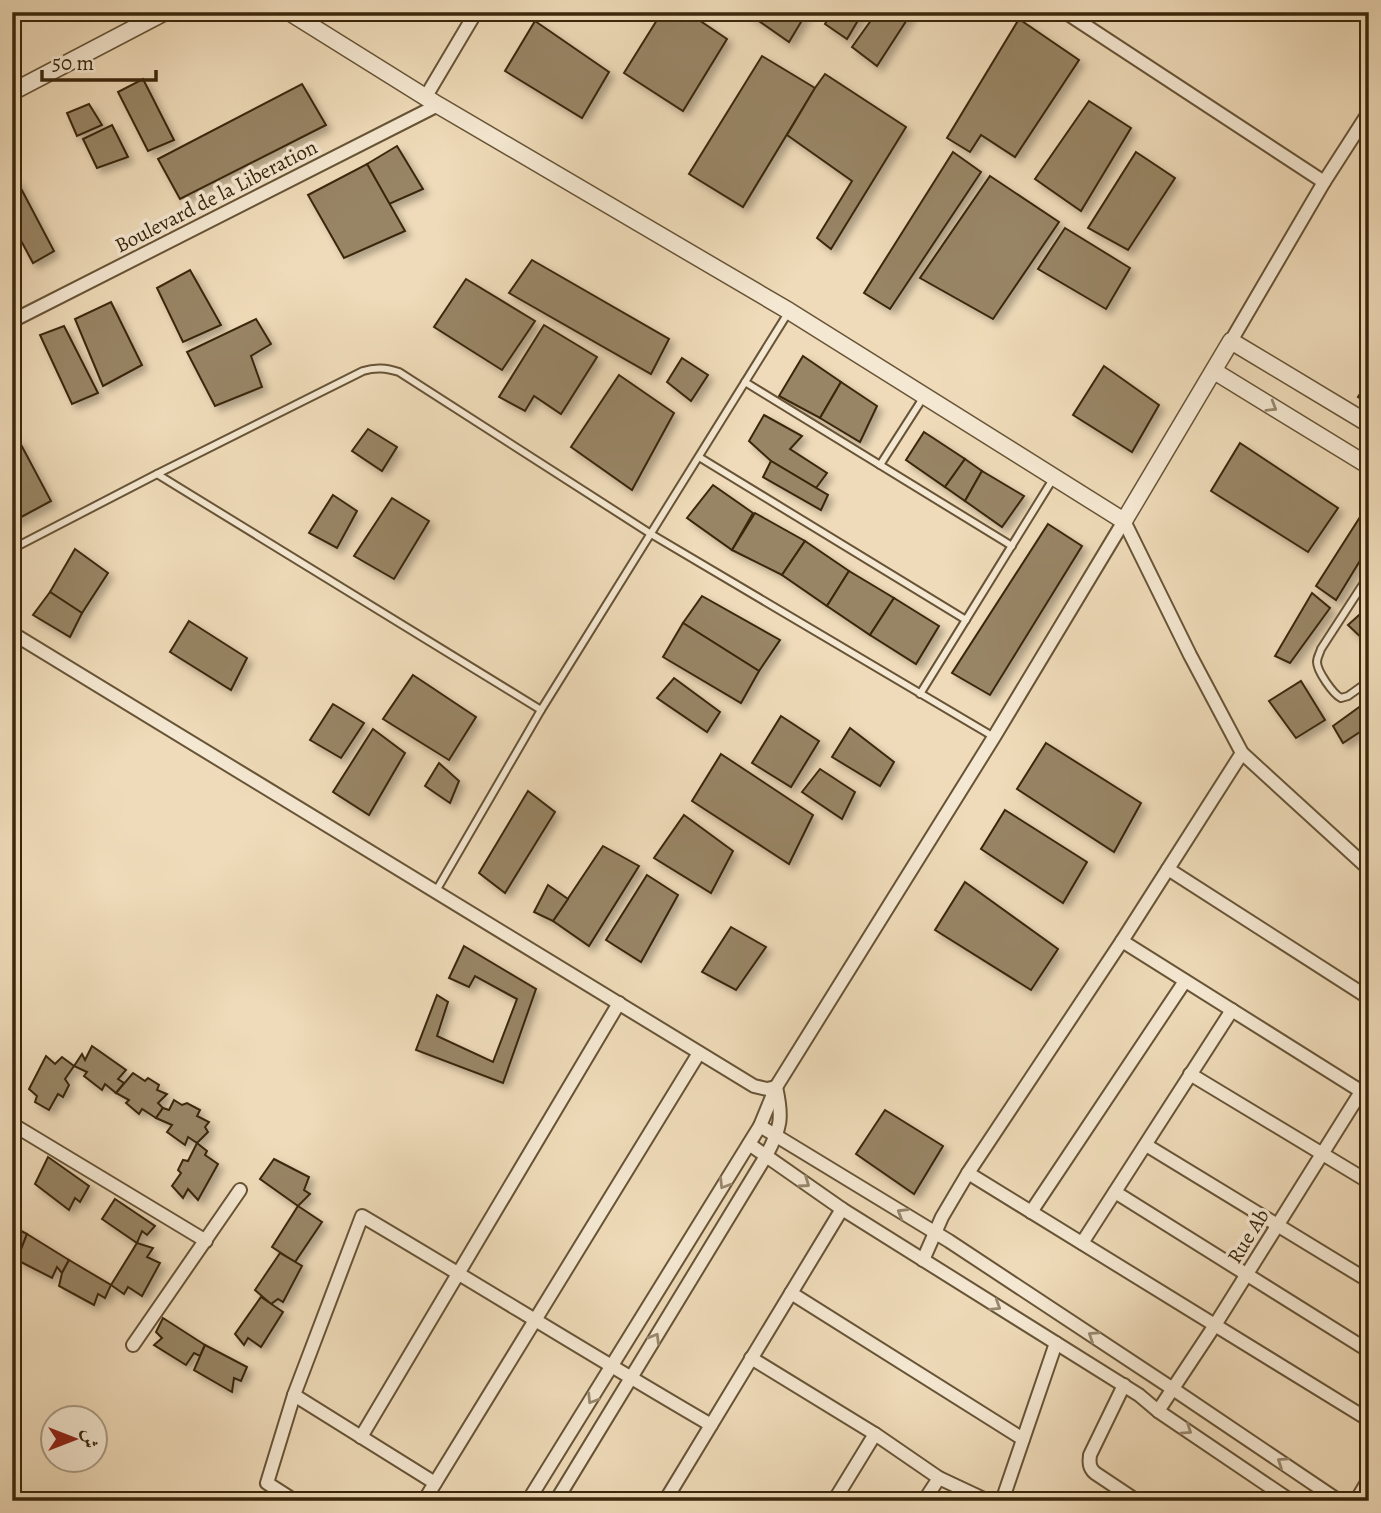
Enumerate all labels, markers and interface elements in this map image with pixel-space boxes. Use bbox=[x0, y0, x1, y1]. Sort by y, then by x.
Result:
scale bar bbox=[42, 38, 156, 82]
text: 50 m bbox=[52, 49, 94, 77]
street label: Boulevard de la Liberation bbox=[110, 133, 322, 259]
one-way arrow bbox=[1264, 398, 1277, 411]
one-way arrow bbox=[797, 1175, 810, 1187]
one-way arrow bbox=[720, 1176, 733, 1189]
street label: Rue Ab bbox=[1220, 1203, 1276, 1269]
one-way arrow bbox=[896, 1208, 909, 1221]
one-way arrow bbox=[989, 1297, 1002, 1310]
one-way arrow bbox=[1088, 1332, 1101, 1344]
one-way arrow bbox=[647, 1333, 660, 1346]
one-way arrow bbox=[588, 1391, 601, 1404]
north arrow bbox=[38, 1404, 108, 1474]
one-way arrow bbox=[1179, 1422, 1192, 1435]
text: ش bbox=[77, 1430, 103, 1448]
one-way arrow bbox=[1277, 1458, 1290, 1471]

